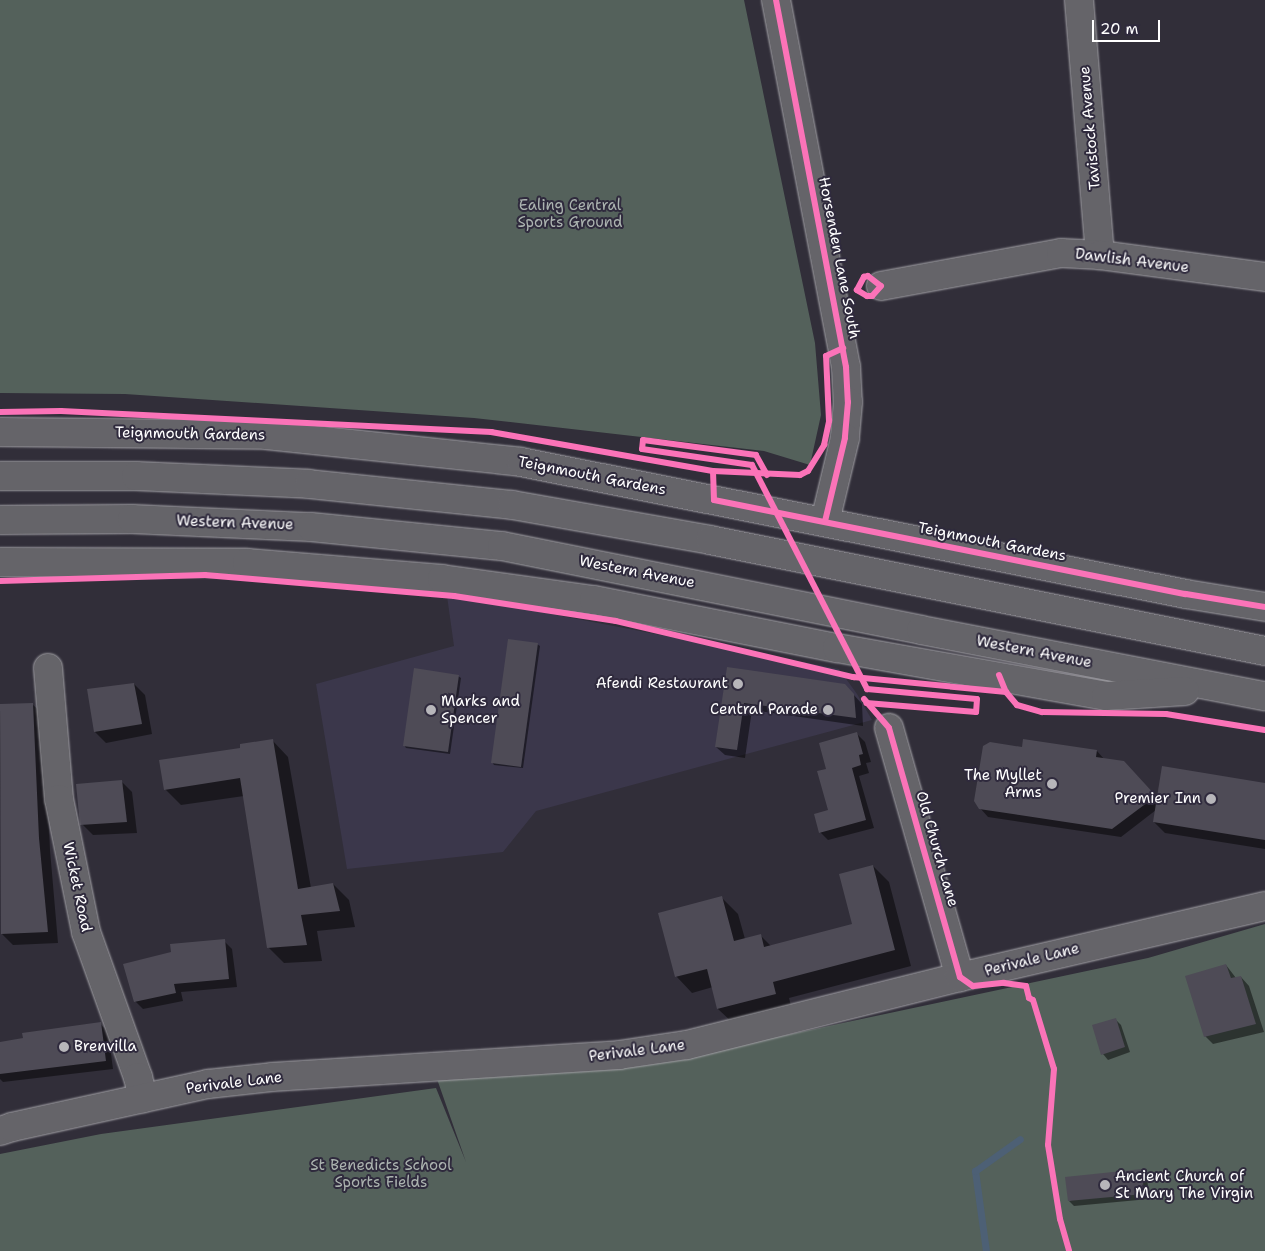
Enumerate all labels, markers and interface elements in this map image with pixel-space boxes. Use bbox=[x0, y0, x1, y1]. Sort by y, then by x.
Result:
scale bar bbox=[1095, 10, 1162, 42]
text: 20 m bbox=[1100, 19, 1139, 39]
street label: Tavistock Avenue bbox=[1076, 65, 1104, 191]
street label: Horsenden Lane South bbox=[814, 176, 864, 340]
park label: Ealing Central Sports Ground bbox=[517, 196, 623, 231]
street label: Dawlish Avenue bbox=[1074, 245, 1190, 277]
street label: Teignmouth Gardens bbox=[115, 424, 265, 444]
street label: Teignmouth Gardens bbox=[516, 453, 668, 499]
street label: Western Avenue bbox=[176, 512, 294, 534]
street label: Teignmouth Gardens bbox=[916, 519, 1068, 565]
street label: Western Avenue bbox=[578, 552, 696, 592]
street label: Western Avenue bbox=[975, 632, 1093, 672]
place label: Afendi Restaurant bbox=[596, 675, 728, 693]
marker: Afendi Restaurant bbox=[732, 678, 744, 690]
place label: Marks and Spencer bbox=[441, 692, 520, 727]
place label: Central Parade bbox=[710, 701, 818, 719]
marker: Marks and Spencer bbox=[425, 704, 437, 716]
marker: Central Parade bbox=[822, 704, 834, 716]
place label: The Myllet Arms bbox=[964, 766, 1042, 801]
marker: The Myllet Arms bbox=[1046, 778, 1058, 790]
street label: Old Church Lane bbox=[912, 789, 962, 909]
place label: Premier Inn bbox=[1114, 790, 1201, 808]
marker: Premier Inn bbox=[1205, 793, 1217, 805]
street label: Wicket Road bbox=[59, 840, 95, 934]
street label: Perivale Lane bbox=[983, 940, 1081, 980]
street label: Perivale Lane bbox=[588, 1036, 686, 1066]
place label: Brenvilla bbox=[74, 1038, 137, 1056]
marker: Brenvilla bbox=[58, 1041, 70, 1053]
street label: Perivale Lane bbox=[185, 1068, 283, 1098]
park label: St Benedicts School Sports Fields bbox=[310, 1156, 452, 1191]
place label: Ancient Church of St Mary The Virgin bbox=[1115, 1167, 1253, 1202]
marker: Ancient Church of St Mary The Virgin bbox=[1099, 1179, 1111, 1191]

